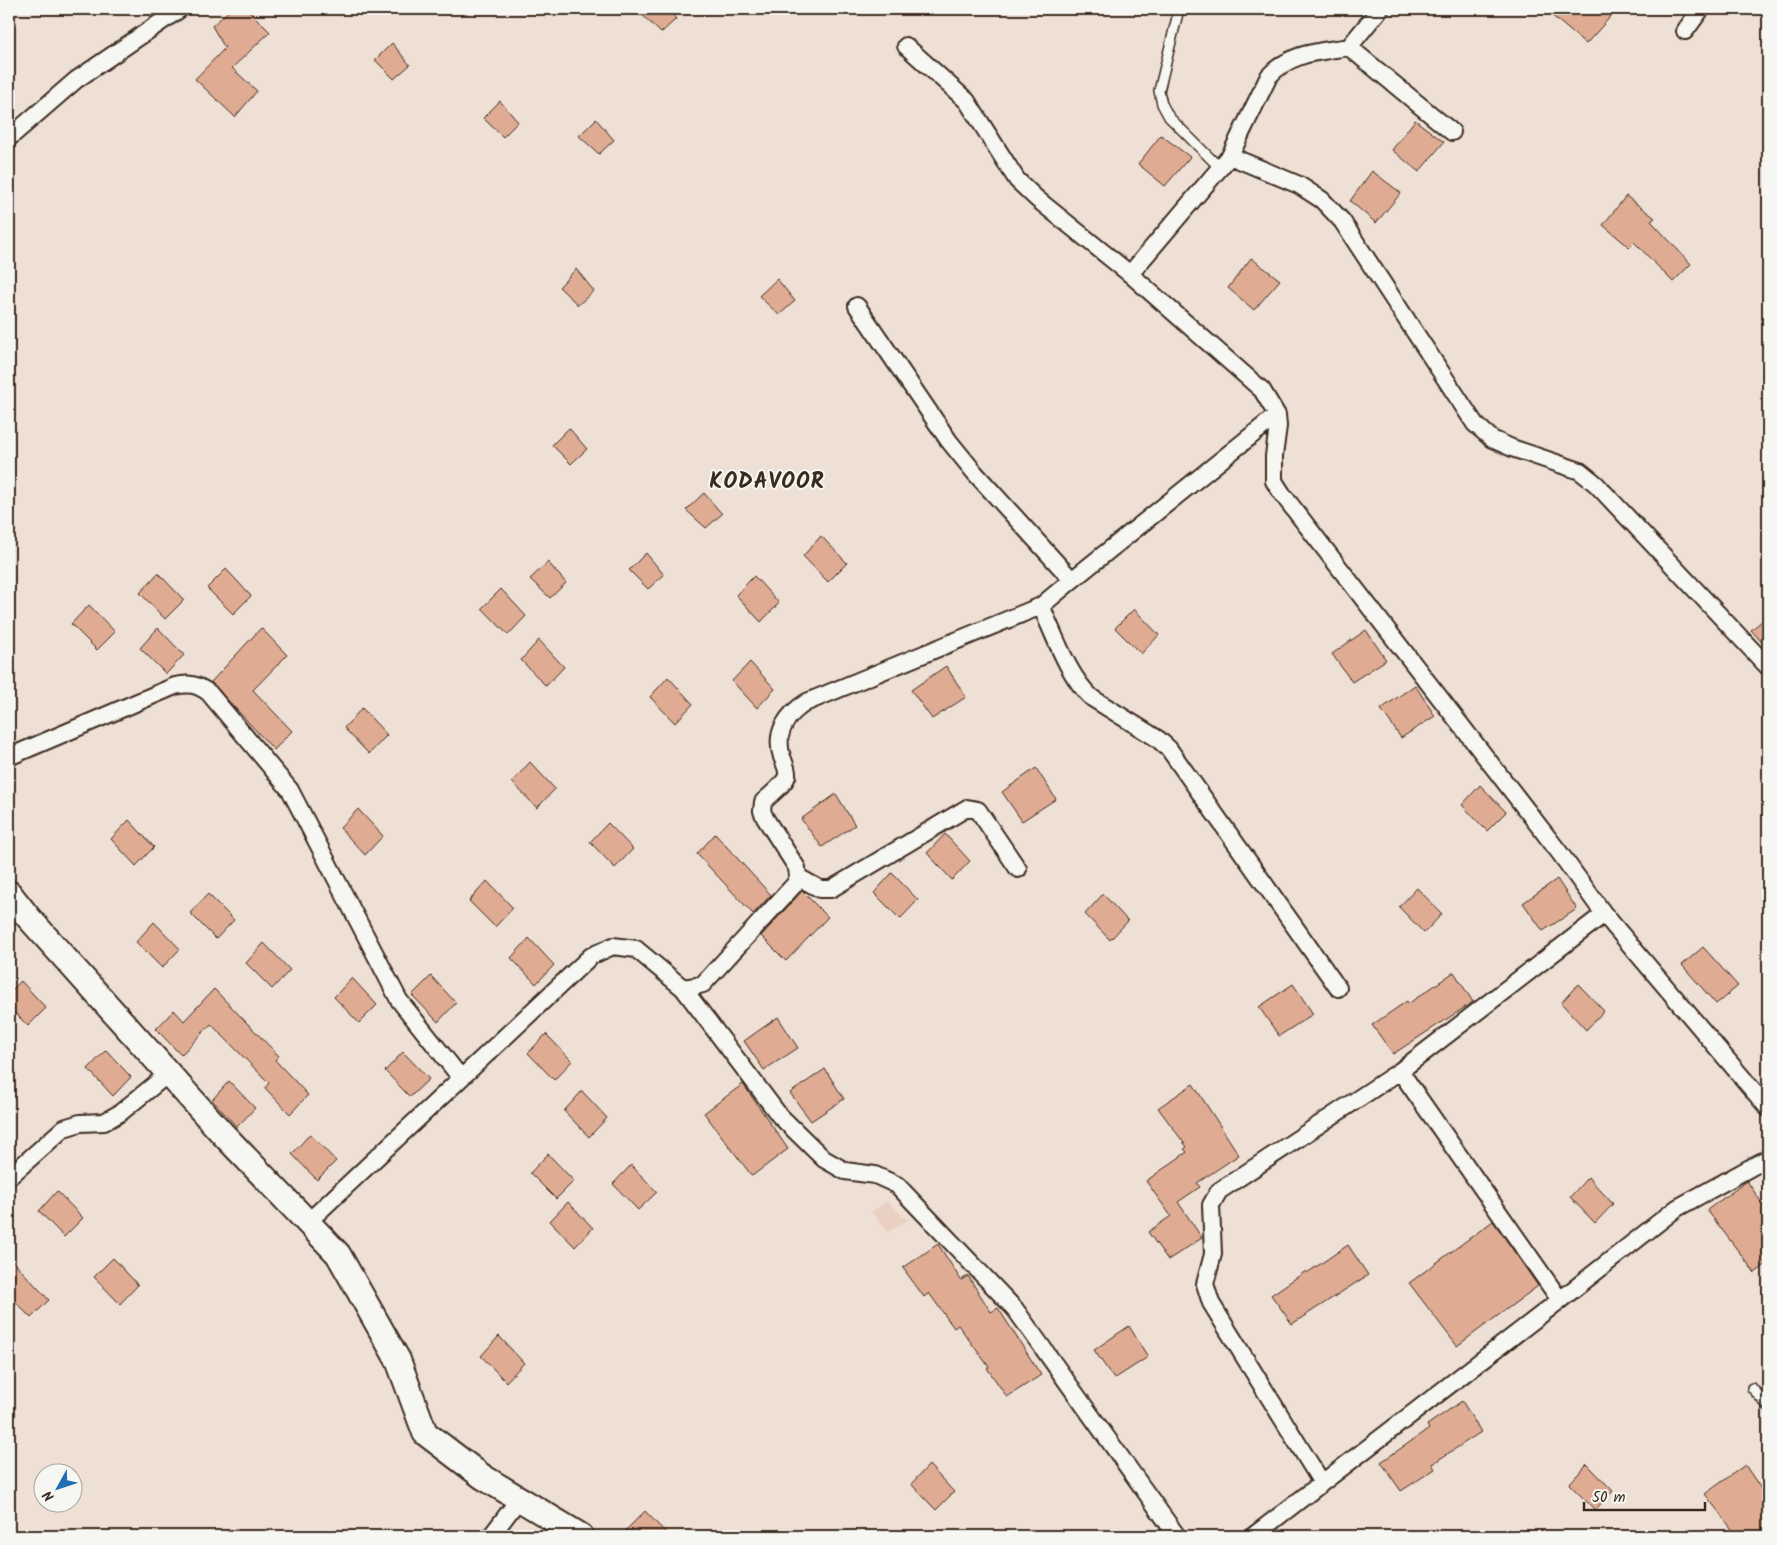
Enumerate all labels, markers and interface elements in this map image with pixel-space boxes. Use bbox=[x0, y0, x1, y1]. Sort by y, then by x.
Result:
district label: KODAVOOR bbox=[709, 465, 825, 500]
north arrow bbox=[32, 1462, 82, 1512]
scale bar bbox=[1584, 1480, 1706, 1512]
text: N bbox=[37, 1485, 60, 1506]
text: 50 m bbox=[1592, 1486, 1626, 1510]

